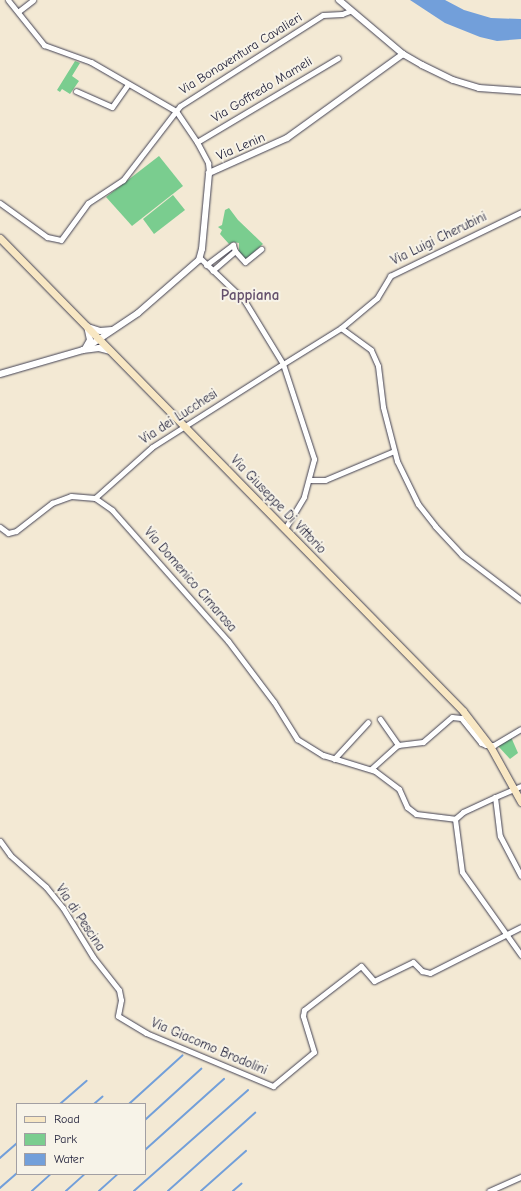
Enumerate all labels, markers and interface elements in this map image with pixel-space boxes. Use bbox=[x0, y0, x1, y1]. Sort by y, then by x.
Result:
street label: Via Bonaventura Cavalieri bbox=[177, 10, 305, 98]
street label: Via Goffredo Mameli bbox=[209, 54, 315, 126]
street label: Via Lenin bbox=[214, 130, 268, 164]
street label: Via Luigi Cherubini bbox=[389, 209, 489, 269]
district label: Pappiana bbox=[221, 287, 279, 305]
street label: Via dei Lucchesi bbox=[137, 386, 221, 448]
street label: Via Giuseppe Di Vittorio bbox=[227, 453, 329, 557]
street label: Via Domenico Cimarosa bbox=[140, 525, 240, 635]
street label: Via di Pescina bbox=[52, 882, 108, 954]
street label: Via Giacomo Brodolini bbox=[149, 1015, 269, 1079]
legend bbox=[16, 1103, 146, 1175]
text: Road bbox=[54, 1112, 80, 1126]
text: Park bbox=[54, 1132, 77, 1146]
text: Water bbox=[54, 1152, 84, 1166]

